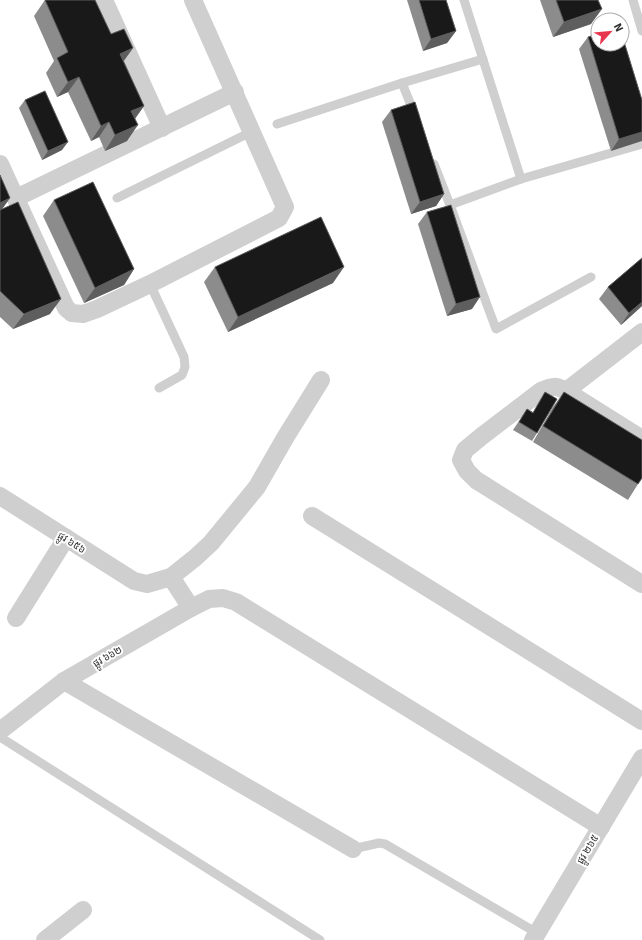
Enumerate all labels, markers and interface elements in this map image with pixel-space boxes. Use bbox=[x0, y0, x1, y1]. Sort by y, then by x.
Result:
north arrow bbox=[590, 12, 630, 52]
text: N bbox=[611, 21, 626, 34]
street label: ផ្លូវ ៦៥៦ bbox=[54, 530, 88, 559]
street label: ផ្លូវ ៦៦២ bbox=[91, 644, 126, 673]
street label: ផ្លូវ ២៦៥ bbox=[574, 833, 604, 868]

